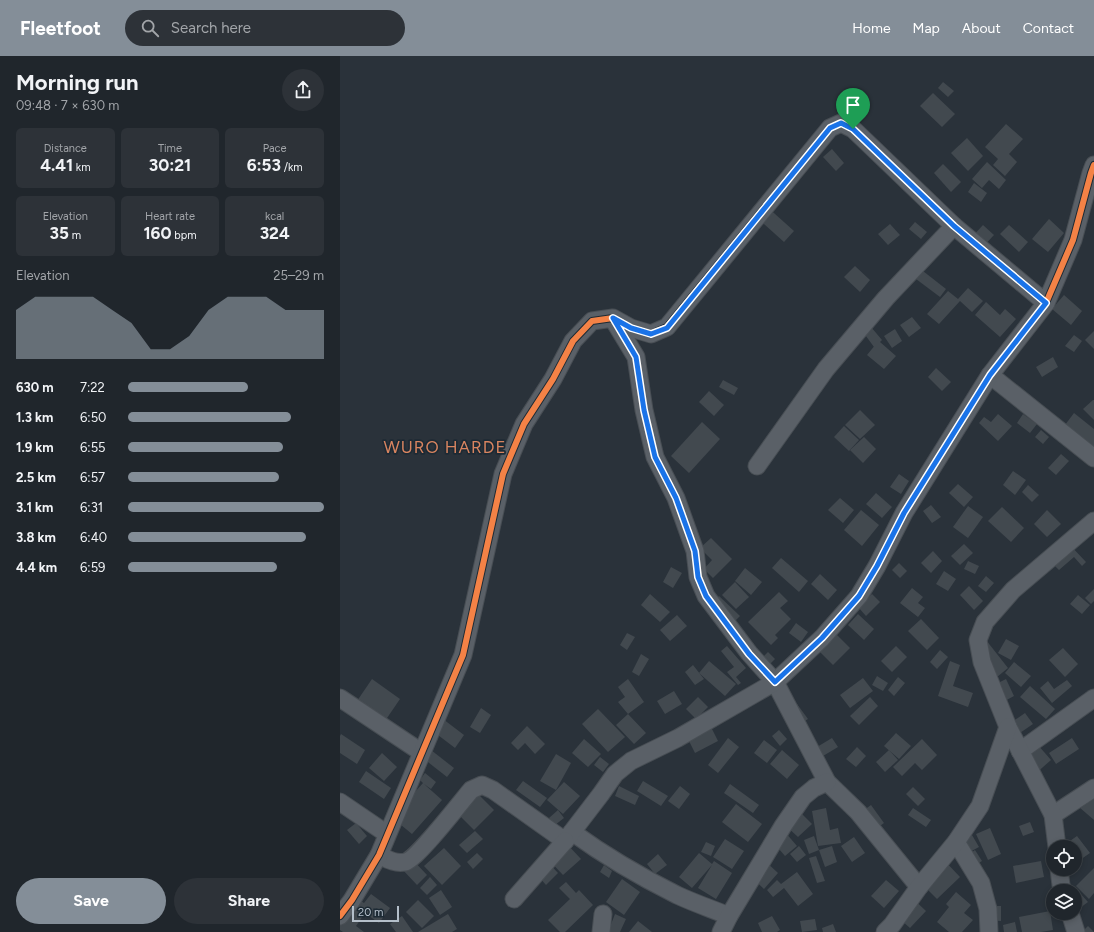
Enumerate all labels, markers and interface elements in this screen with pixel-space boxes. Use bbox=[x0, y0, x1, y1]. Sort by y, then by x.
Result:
search box bbox=[125, 10, 405, 46]
text: Fleetfoot bbox=[20, 17, 101, 40]
icon: search bbox=[139, 17, 161, 39]
text: Search here bbox=[171, 19, 251, 37]
text: Home bbox=[852, 20, 891, 37]
text: Map bbox=[913, 20, 940, 37]
text: About bbox=[962, 20, 1001, 37]
text: Contact bbox=[1023, 20, 1074, 37]
text: Morning run bbox=[16, 69, 139, 96]
button: share bbox=[282, 69, 324, 111]
pin bbox=[836, 88, 870, 129]
icon: arrive bbox=[842, 94, 864, 116]
text: 09:48 · 7 × 630 m bbox=[16, 98, 119, 113]
text: Distance bbox=[44, 142, 87, 155]
text: Time bbox=[158, 142, 182, 155]
text: Pace bbox=[263, 142, 287, 155]
text: 4.41 bbox=[40, 155, 73, 175]
text: 30:21 bbox=[149, 155, 191, 175]
text: 6:53 bbox=[247, 155, 281, 175]
text: km bbox=[73, 161, 91, 174]
text: /km bbox=[281, 161, 303, 174]
text: Elevation bbox=[43, 210, 88, 223]
text: Heart rate bbox=[145, 210, 195, 223]
text: kcal bbox=[265, 210, 284, 223]
text: 35 bbox=[50, 223, 69, 243]
text: 160 bbox=[143, 223, 172, 243]
text: 324 bbox=[260, 223, 290, 243]
text: m bbox=[69, 229, 81, 242]
text: bpm bbox=[172, 229, 197, 242]
text: Elevation bbox=[16, 268, 69, 283]
text: 25–29 m bbox=[273, 268, 324, 283]
text: 630 m bbox=[16, 380, 54, 395]
text: 7:22 bbox=[80, 380, 105, 395]
text: 1.3 km bbox=[16, 410, 53, 425]
text: 6:50 bbox=[80, 410, 106, 425]
district label: WURO HARDE bbox=[383, 437, 507, 457]
text: 1.9 km bbox=[16, 440, 54, 455]
text: 6:55 bbox=[80, 440, 106, 455]
text: 2.5 km bbox=[16, 470, 56, 485]
text: 6:57 bbox=[80, 470, 105, 485]
text: 3.1 km bbox=[16, 500, 53, 515]
text: 6:31 bbox=[80, 500, 103, 515]
text: 3.8 km bbox=[16, 530, 56, 545]
text: 6:40 bbox=[80, 530, 107, 545]
text: 4.4 km bbox=[16, 560, 57, 575]
text: 6:59 bbox=[80, 560, 105, 575]
map controls bbox=[1046, 840, 1082, 920]
button: locate bbox=[1046, 840, 1082, 876]
button: Save bbox=[16, 878, 166, 924]
button: Share bbox=[174, 878, 324, 924]
button: layers bbox=[1046, 884, 1082, 920]
scale bar bbox=[352, 904, 399, 923]
text: 20 m bbox=[358, 906, 383, 919]

